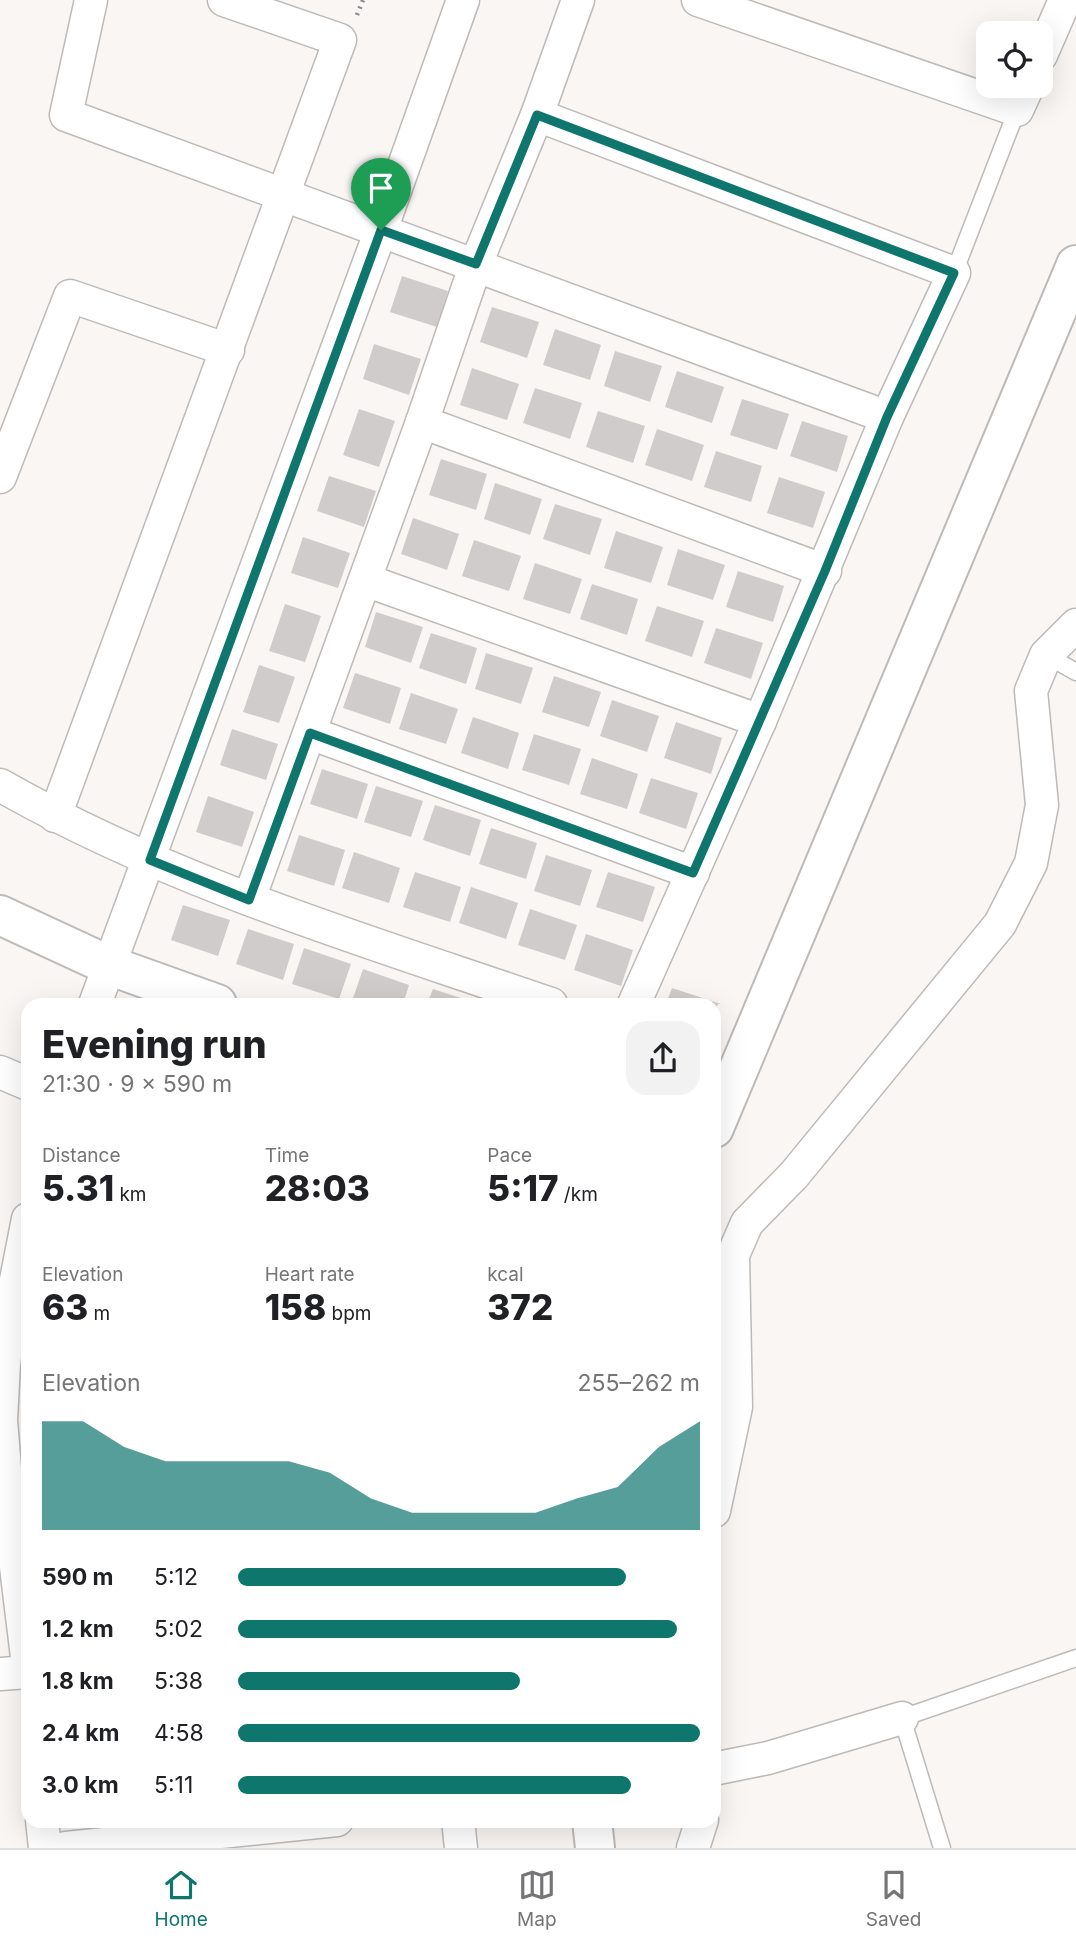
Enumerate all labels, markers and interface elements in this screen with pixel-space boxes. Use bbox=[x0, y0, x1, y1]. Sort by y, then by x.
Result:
map controls bbox=[976, 21, 1053, 98]
button: locate bbox=[976, 21, 1053, 98]
pin bbox=[351, 158, 411, 230]
icon: arrive bbox=[362, 169, 400, 207]
text: Evening run bbox=[42, 1021, 267, 1067]
button: share bbox=[626, 1021, 700, 1095]
text: 21:30 · 9 × 590 m bbox=[42, 1070, 232, 1098]
text: Distance bbox=[42, 1144, 120, 1167]
text: Time bbox=[265, 1144, 309, 1167]
text: Pace bbox=[487, 1144, 532, 1167]
text: 5.31 bbox=[42, 1167, 114, 1209]
text: 28:03 bbox=[265, 1167, 370, 1209]
text: 5:17 bbox=[487, 1167, 559, 1209]
text: km bbox=[114, 1183, 147, 1206]
text: /km bbox=[559, 1183, 598, 1206]
text: Elevation bbox=[42, 1263, 123, 1286]
text: Heart rate bbox=[265, 1263, 355, 1286]
text: kcal bbox=[487, 1263, 524, 1286]
text: 63 bbox=[42, 1286, 88, 1328]
text: 158 bbox=[265, 1286, 326, 1328]
text: 372 bbox=[487, 1286, 553, 1328]
text: m bbox=[88, 1302, 110, 1325]
text: bpm bbox=[326, 1302, 371, 1325]
text: Elevation bbox=[42, 1369, 141, 1397]
text: 255–262 m bbox=[578, 1369, 700, 1397]
text: 590 m bbox=[42, 1563, 114, 1591]
text: 5:12 bbox=[154, 1563, 198, 1591]
text: 1.2 km bbox=[42, 1615, 114, 1643]
text: 5:02 bbox=[154, 1615, 203, 1643]
text: 1.8 km bbox=[42, 1667, 114, 1695]
text: 5:38 bbox=[154, 1667, 203, 1695]
text: 2.4 km bbox=[42, 1719, 120, 1747]
text: 4:58 bbox=[154, 1719, 204, 1747]
text: 3.0 km bbox=[42, 1771, 119, 1799]
text: 5:11 bbox=[154, 1771, 193, 1799]
tab: Home bbox=[155, 1866, 208, 1931]
tab: Map bbox=[517, 1866, 557, 1931]
tab: Saved bbox=[866, 1866, 921, 1931]

